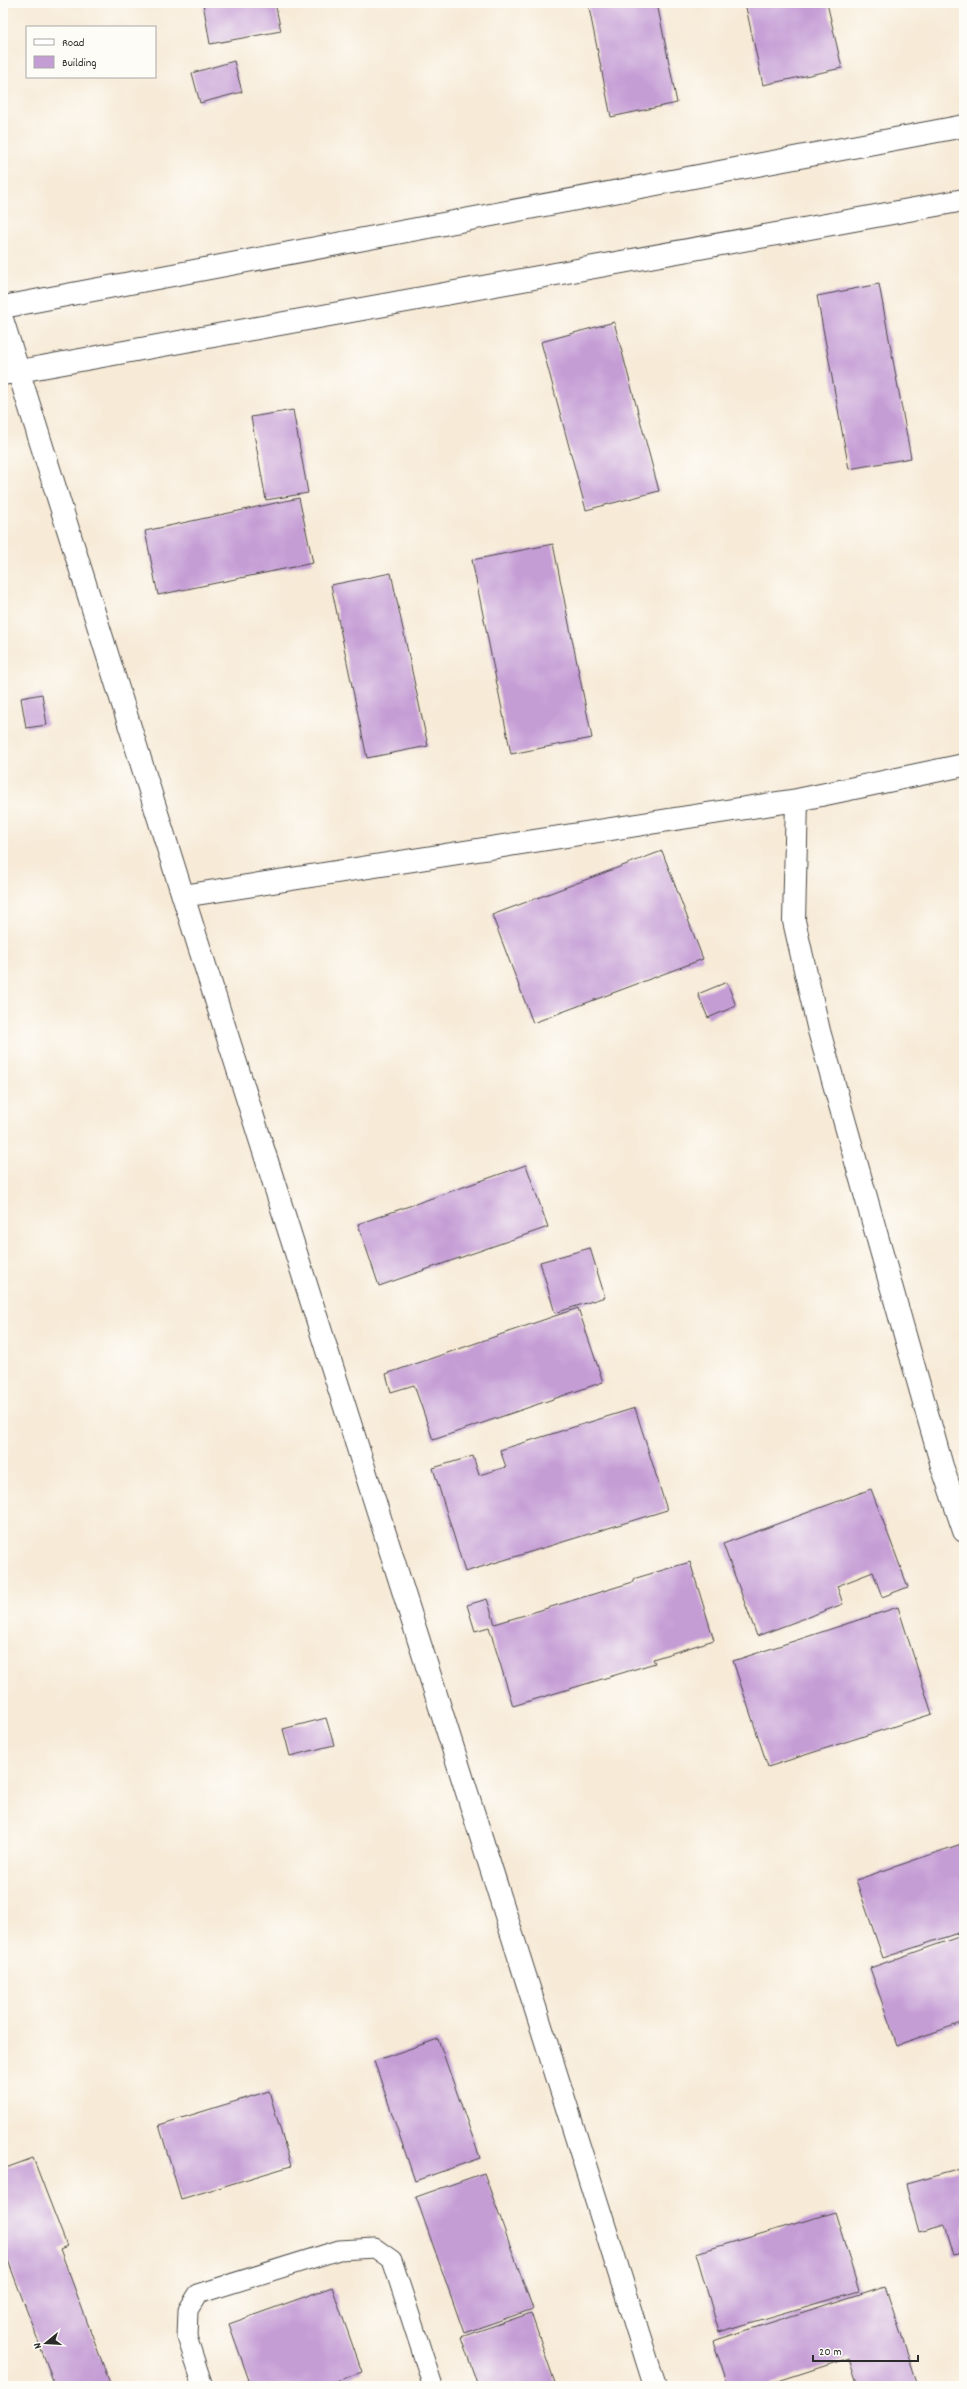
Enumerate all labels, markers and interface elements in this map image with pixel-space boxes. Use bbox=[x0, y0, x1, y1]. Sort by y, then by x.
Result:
legend bbox=[26, 26, 156, 78]
text: Road bbox=[62, 35, 84, 52]
text: Building bbox=[62, 55, 97, 72]
north arrow bbox=[26, 2323, 66, 2363]
scale bar bbox=[813, 2337, 918, 2363]
text: N bbox=[30, 2340, 47, 2351]
text: 20 m bbox=[819, 2344, 842, 2361]

